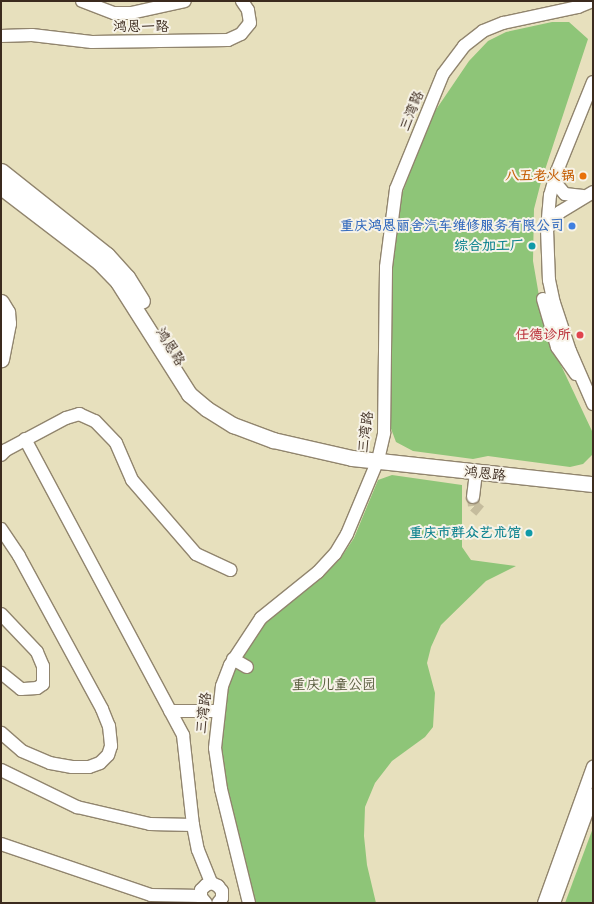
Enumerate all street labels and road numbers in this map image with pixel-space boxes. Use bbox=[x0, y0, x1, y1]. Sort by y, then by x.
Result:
street label: 鸿恩一路 bbox=[113, 19, 169, 35]
street label: 三湾路 bbox=[396, 88, 428, 134]
street label: 鸿恩路 bbox=[152, 325, 188, 369]
street label: 三湾路 bbox=[355, 410, 377, 454]
street label: 鸿恩路 bbox=[463, 463, 507, 485]
street label: 三湾路 bbox=[193, 691, 215, 735]

